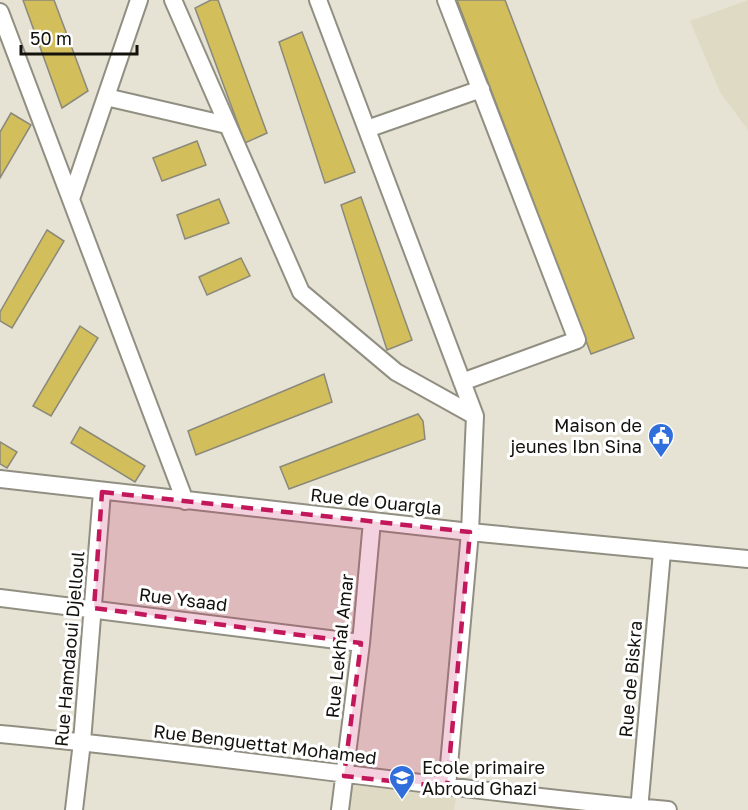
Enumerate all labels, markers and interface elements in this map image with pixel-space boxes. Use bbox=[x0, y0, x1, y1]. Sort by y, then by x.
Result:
scale bar bbox=[21, 18, 136, 56]
text: 50 m bbox=[30, 27, 72, 49]
place label: Maison de jeunes Ibn Sina bbox=[509, 414, 642, 457]
public building icon: Maison de jeunes Ibn Sina bbox=[646, 421, 676, 459]
street label: Rue de Ouargla bbox=[309, 483, 443, 519]
street label: Rue Hamdaoui Djelloul bbox=[49, 550, 89, 748]
street label: Rue Lekhal Amar bbox=[320, 573, 358, 719]
street label: Rue Ysaad bbox=[138, 583, 229, 615]
street label: Rue de Biskra bbox=[614, 620, 646, 738]
street label: Rue Benguettat Mohamed bbox=[152, 719, 378, 769]
place label: Ecole primaire Abroud Ghazi bbox=[422, 756, 545, 799]
school or university icon: Ecole primaire Abroud Ghazi bbox=[387, 763, 417, 801]

